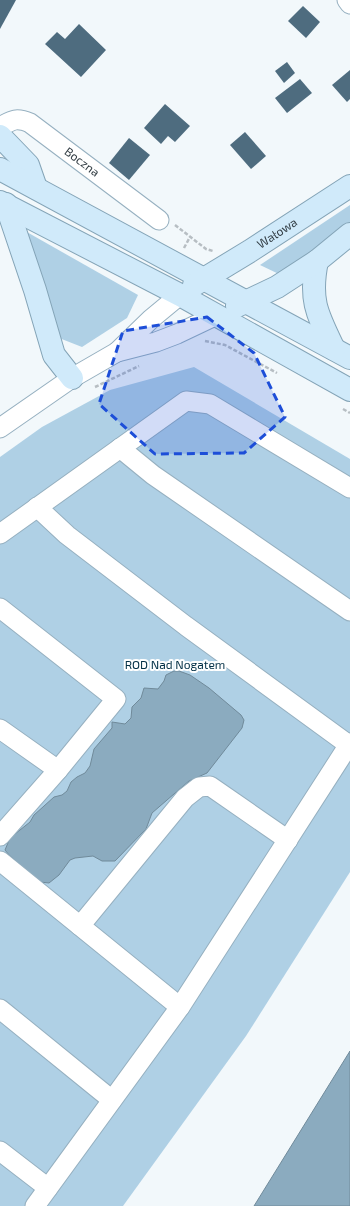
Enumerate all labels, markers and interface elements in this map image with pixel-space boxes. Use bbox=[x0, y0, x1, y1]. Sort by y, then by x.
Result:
street label: Boczna bbox=[62, 144, 103, 179]
street label: Wałowa bbox=[254, 214, 299, 251]
park label: ROD Nad Nogatem bbox=[125, 657, 225, 671]

